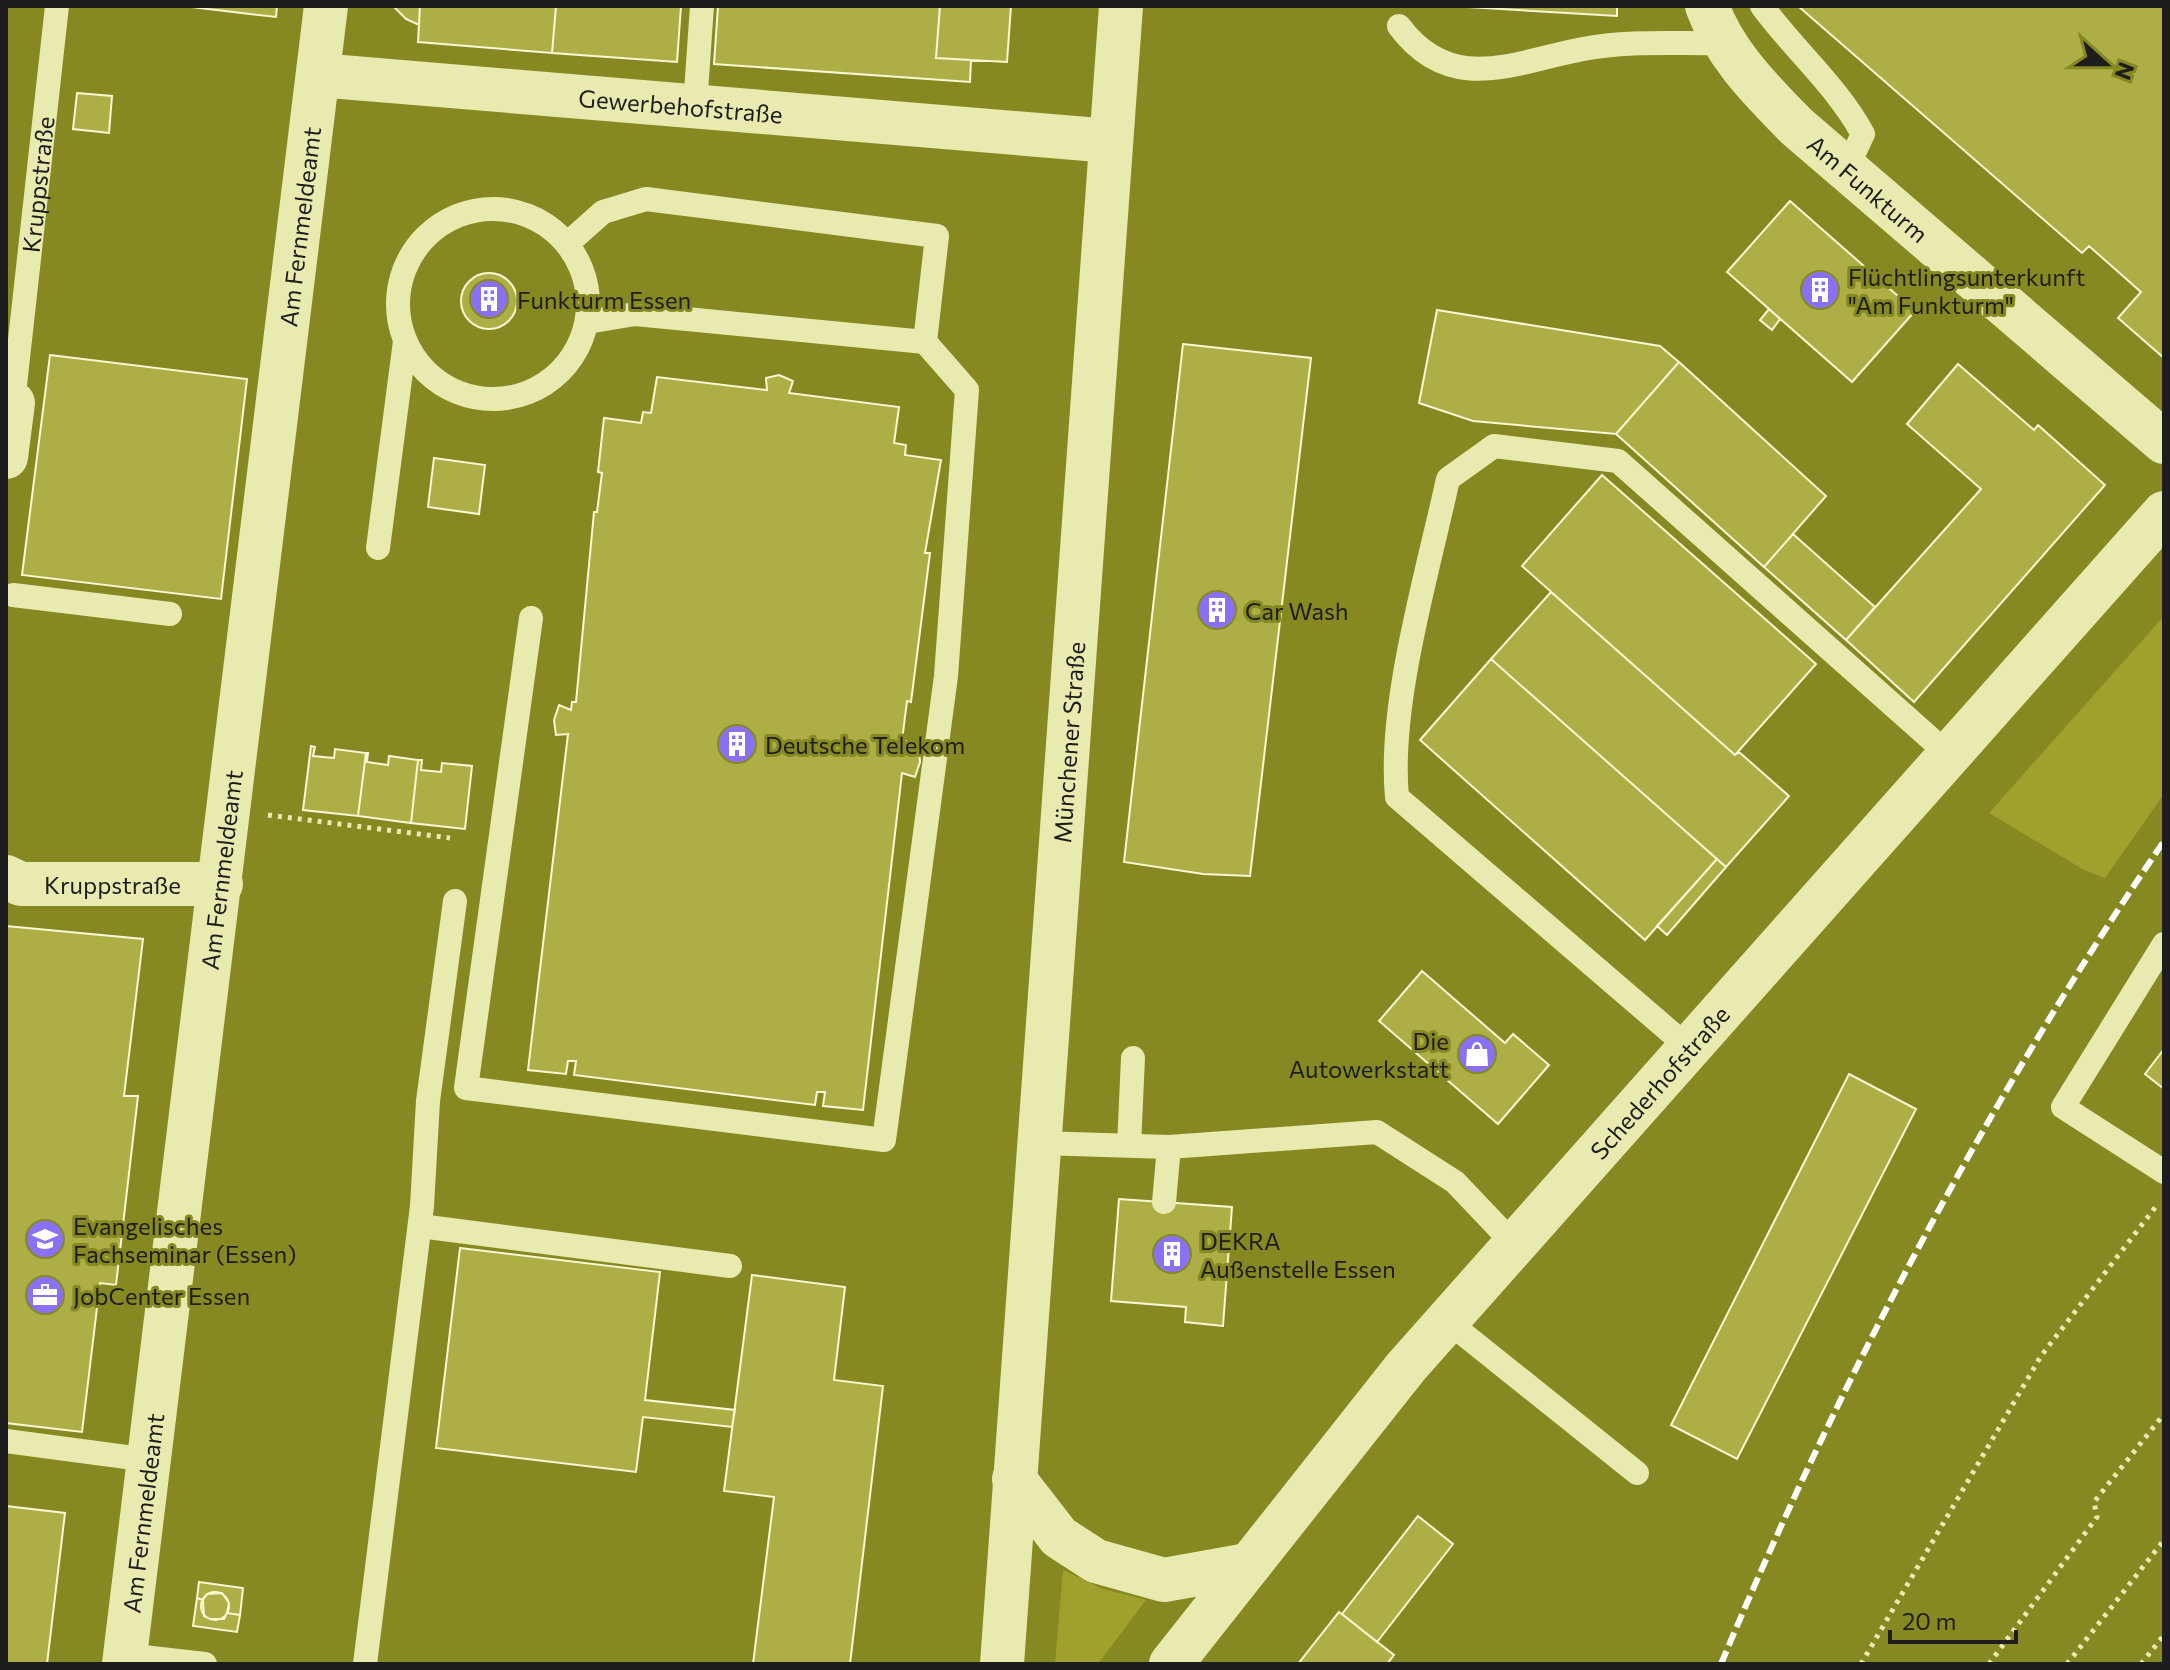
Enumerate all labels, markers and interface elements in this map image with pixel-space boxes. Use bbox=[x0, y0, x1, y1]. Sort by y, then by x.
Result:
north arrow bbox=[2066, 24, 2146, 104]
text: N bbox=[2110, 59, 2141, 84]
street label: Gewerbehofstraße bbox=[577, 82, 784, 128]
street label: Kruppstraße bbox=[15, 115, 59, 254]
street label: Am Fernmeldeamt bbox=[273, 125, 326, 328]
street label: Am Funkturm bbox=[1802, 128, 1935, 248]
place label: Flüchtlingsunterkunft "Am Funkturm" bbox=[1848, 262, 2085, 319]
building icon: Flüchtlingsunterkunft "Am Funkturm" bbox=[1799, 269, 1841, 311]
building icon: Funkturm Essen bbox=[468, 278, 510, 320]
place label: Funkturm Essen bbox=[517, 285, 691, 314]
building icon: Car Wash bbox=[1196, 589, 1238, 631]
place label: Car Wash bbox=[1245, 596, 1349, 625]
street label: Münchener Straße bbox=[1046, 641, 1090, 844]
building icon: Deutsche Telekom bbox=[716, 723, 758, 765]
place label: Deutsche Telekom bbox=[765, 730, 965, 759]
street label: Am Fernmeldeamt bbox=[194, 768, 247, 971]
street label: Kruppstraße bbox=[44, 870, 181, 899]
street label: Schederhofstraße bbox=[1583, 999, 1735, 1165]
place label: Die Autowerkstatt bbox=[1289, 1026, 1449, 1083]
shop icon: Die Autowerkstatt bbox=[1456, 1033, 1498, 1075]
place label: Evangelisches Fachseminar (Essen) bbox=[73, 1211, 297, 1268]
school or university icon: Evangelisches Fachseminar (Essen) bbox=[24, 1218, 66, 1260]
place label: DEKRA Außenstelle Essen bbox=[1200, 1226, 1396, 1283]
building icon: DEKRA Außenstelle Essen bbox=[1151, 1233, 1193, 1275]
office icon: JobCenter Essen bbox=[24, 1274, 66, 1316]
place label: JobCenter Essen bbox=[73, 1281, 250, 1310]
street label: Am Fernmeldeamt bbox=[116, 1411, 169, 1615]
scale bar bbox=[1890, 1594, 2016, 1644]
text: 20 m bbox=[1902, 1606, 1956, 1635]

